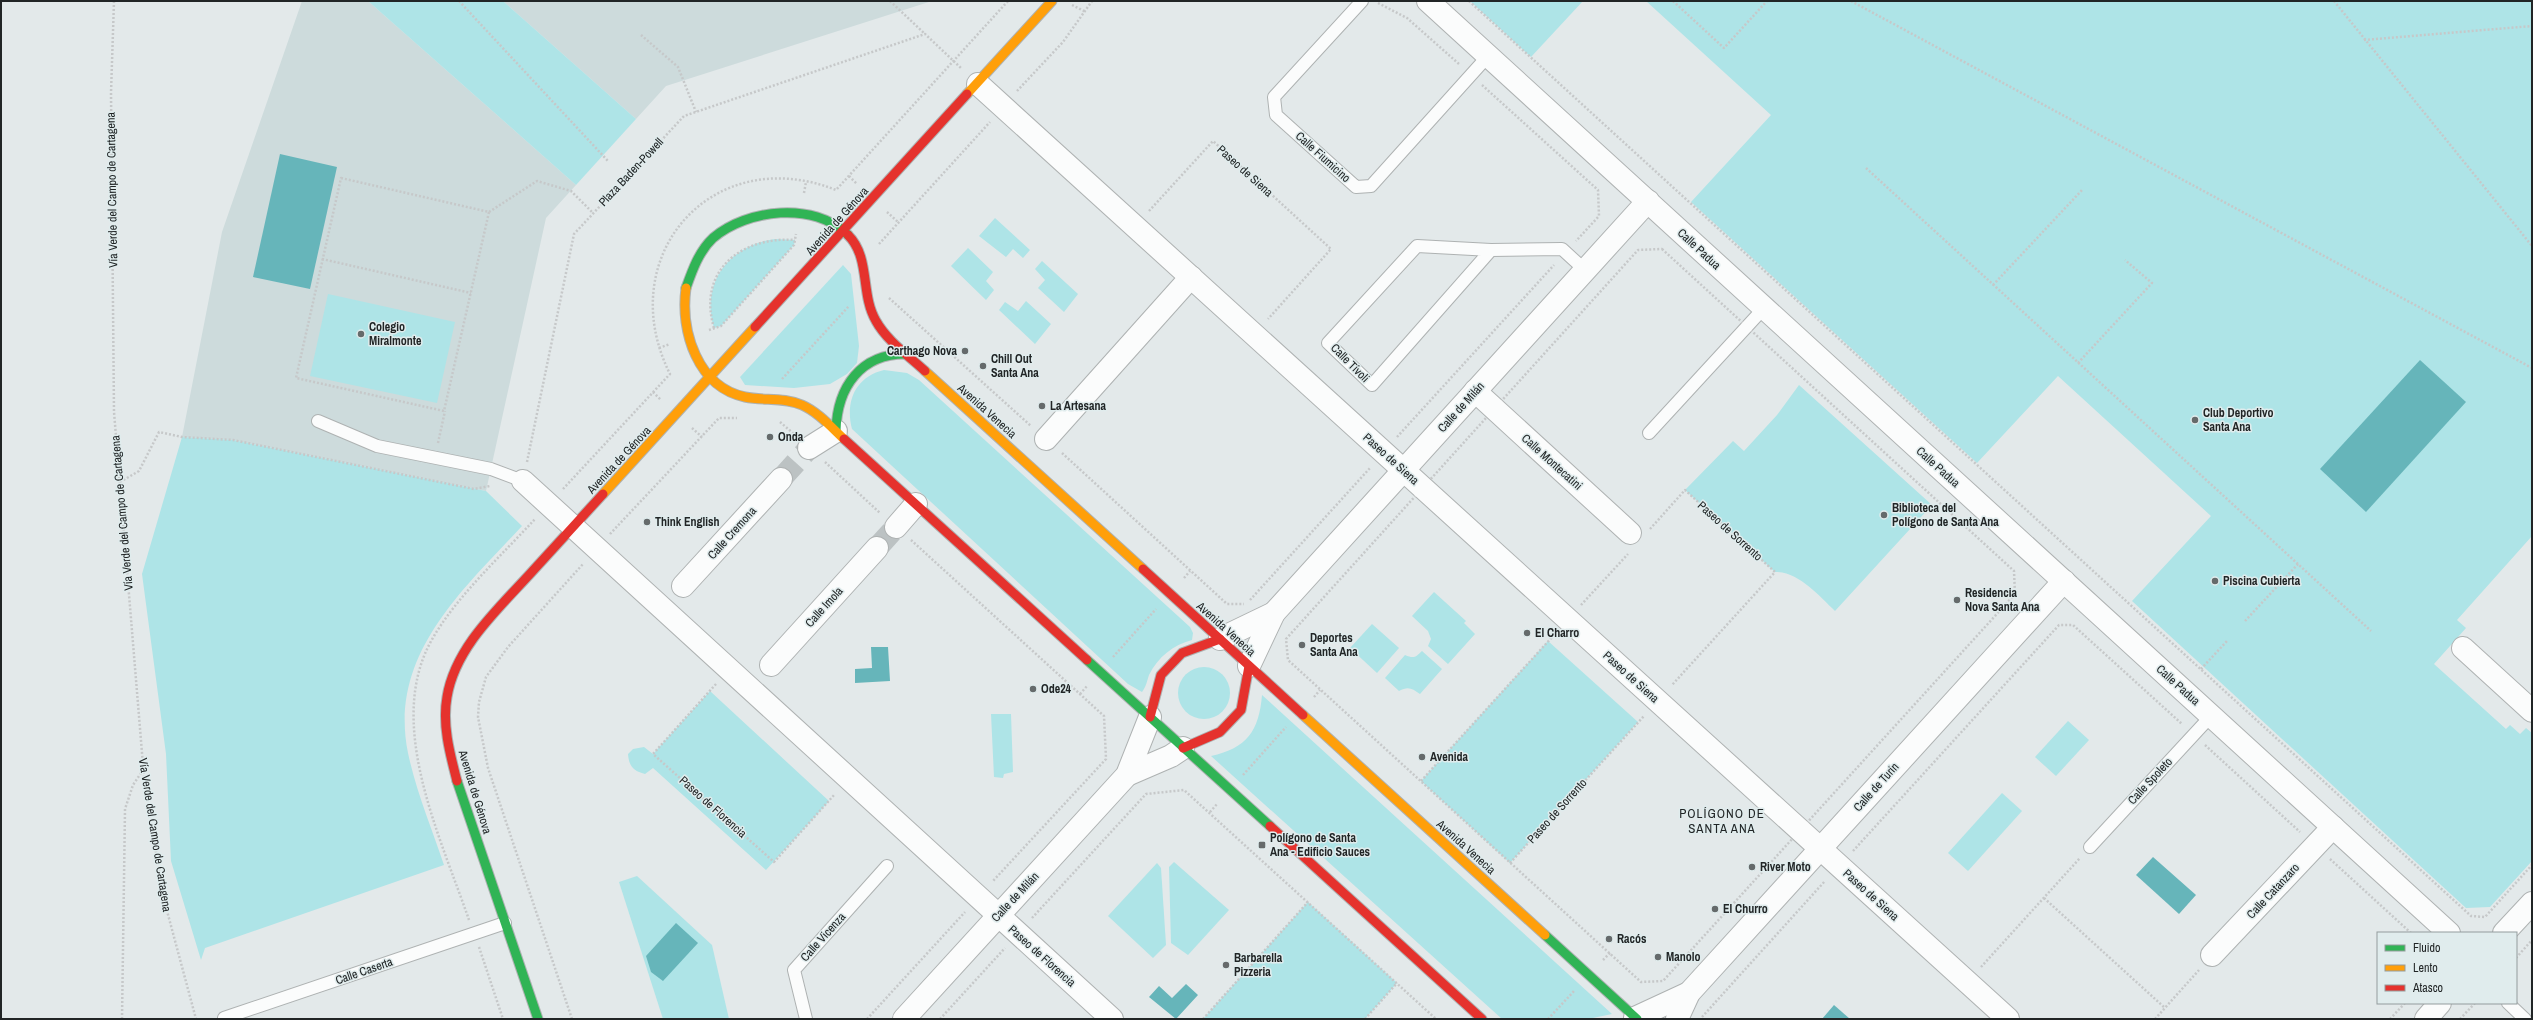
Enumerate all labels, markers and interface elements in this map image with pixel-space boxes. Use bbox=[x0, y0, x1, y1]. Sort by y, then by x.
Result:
street label: Vía Verde del Campo de Cartagena bbox=[103, 111, 121, 268]
street label: Calle Fiumicino bbox=[1292, 128, 1354, 186]
street label: Plaza Baden-Powell bbox=[595, 134, 667, 210]
street label: Paseo de Siena bbox=[1214, 142, 1277, 201]
street label: Avenida de Génova bbox=[801, 183, 872, 259]
street label: Calle Padua bbox=[1674, 225, 1724, 273]
place label: Colegio Miralmonte bbox=[369, 319, 422, 349]
marker: Colegio Miralmonte bbox=[356, 329, 366, 339]
street label: Calle Tívoli bbox=[1327, 340, 1373, 386]
place label: Carthago Nova bbox=[887, 343, 958, 359]
marker: Carthago Nova bbox=[960, 346, 970, 356]
place label: Chill Out Santa Ana bbox=[991, 351, 1039, 381]
marker: Chill Out Santa Ana bbox=[978, 361, 988, 371]
street label: Calle de Milán bbox=[1434, 378, 1488, 436]
street label: Avenida Venecia bbox=[953, 380, 1020, 442]
place label: La Artesana bbox=[1050, 398, 1106, 414]
marker: La Artesana bbox=[1037, 401, 1047, 411]
place label: Club Deportivo Santa Ana bbox=[2203, 405, 2274, 435]
marker: Club Deportivo Santa Ana bbox=[2190, 415, 2200, 425]
street label: Avenida de Génova bbox=[583, 422, 655, 498]
place label: Onda bbox=[778, 429, 804, 445]
street label: Paseo de Siena bbox=[1360, 430, 1423, 489]
street label: Calle Montecatini bbox=[1518, 430, 1586, 494]
marker: Onda bbox=[765, 432, 775, 442]
street label: Vía Verde del Campo de Cartagena bbox=[107, 434, 137, 591]
street label: Calle Padua bbox=[1913, 443, 1964, 491]
street label: Paseo de Sorrento bbox=[1694, 498, 1766, 564]
place label: Biblioteca del Polígono de Santa Ana bbox=[1892, 500, 1999, 530]
street label: Calle Cremona bbox=[704, 503, 760, 563]
marker: Biblioteca del Polígono de Santa Ana bbox=[1879, 510, 1889, 520]
place label: Think English bbox=[655, 514, 720, 530]
marker: Think English bbox=[642, 517, 652, 527]
place label: Piscina Cubierta bbox=[2223, 573, 2301, 589]
marker: Piscina Cubierta bbox=[2210, 576, 2220, 586]
street label: Calle Imola bbox=[802, 583, 847, 631]
place label: Residencia Nova Santa Ana bbox=[1965, 585, 2040, 615]
marker: Residencia Nova Santa Ana bbox=[1952, 595, 1962, 605]
street label: Avenida Venecia bbox=[1192, 598, 1259, 660]
place label: El Charro bbox=[1535, 625, 1579, 641]
marker: El Charro bbox=[1522, 628, 1532, 638]
place label: Deportes Santa Ana bbox=[1310, 630, 1358, 660]
marker: Deportes Santa Ana bbox=[1297, 640, 1307, 650]
street label: Paseo de Siena bbox=[1600, 648, 1663, 707]
street label: Calle Padua bbox=[2153, 661, 2204, 709]
place label: Ode24 bbox=[1041, 681, 1072, 697]
marker: Ode24 bbox=[1028, 684, 1038, 694]
street label: Avenida de Génova bbox=[454, 747, 495, 836]
place label: Avenida bbox=[1430, 749, 1468, 765]
marker: Avenida bbox=[1417, 752, 1427, 762]
street label: Calle Spoleto bbox=[2124, 754, 2176, 808]
street label: Vía Verde del Campo de Cartagena bbox=[135, 757, 175, 914]
street label: Calle de Turín bbox=[1850, 759, 1902, 815]
street label: Paseo de Florencia bbox=[676, 773, 750, 842]
street label: Paseo de Sorrento bbox=[1524, 775, 1590, 847]
district label: POLÍGONO DE SANTA ANA bbox=[1679, 805, 1765, 837]
street label: Avenida Venecia bbox=[1432, 816, 1499, 878]
place label: Polígono de Santa Ana - Edificio Sauces bbox=[1270, 830, 1371, 860]
marker: Polígono de Santa Ana - Edificio Sauces bbox=[1257, 840, 1267, 850]
place label: River Moto bbox=[1760, 859, 1811, 875]
street label: Calle Catanzaro bbox=[2243, 860, 2303, 922]
marker: River Moto bbox=[1747, 862, 1757, 872]
street label: Paseo de Siena bbox=[1840, 866, 1903, 925]
street label: Calle de Milán bbox=[988, 869, 1042, 925]
place label: El Churro bbox=[1723, 901, 1768, 917]
marker: El Churro bbox=[1710, 904, 1720, 914]
street label: Calle Vicenza bbox=[797, 909, 850, 965]
street label: Paseo de Florencia bbox=[1005, 922, 1079, 991]
place label: Racós bbox=[1617, 931, 1647, 947]
legend bbox=[2377, 932, 2517, 1004]
marker: Racós bbox=[1604, 934, 1614, 944]
text: Fluido bbox=[2413, 940, 2440, 956]
place label: Manolo bbox=[1666, 949, 1700, 965]
place label: Barbarella Pizzeria bbox=[1234, 950, 1283, 980]
marker: Manolo bbox=[1653, 952, 1663, 962]
street label: Calle Caserta bbox=[333, 954, 395, 988]
marker: Barbarella Pizzeria bbox=[1221, 960, 1231, 970]
text: Lento bbox=[2413, 960, 2438, 976]
text: Atasco bbox=[2412, 980, 2443, 996]

